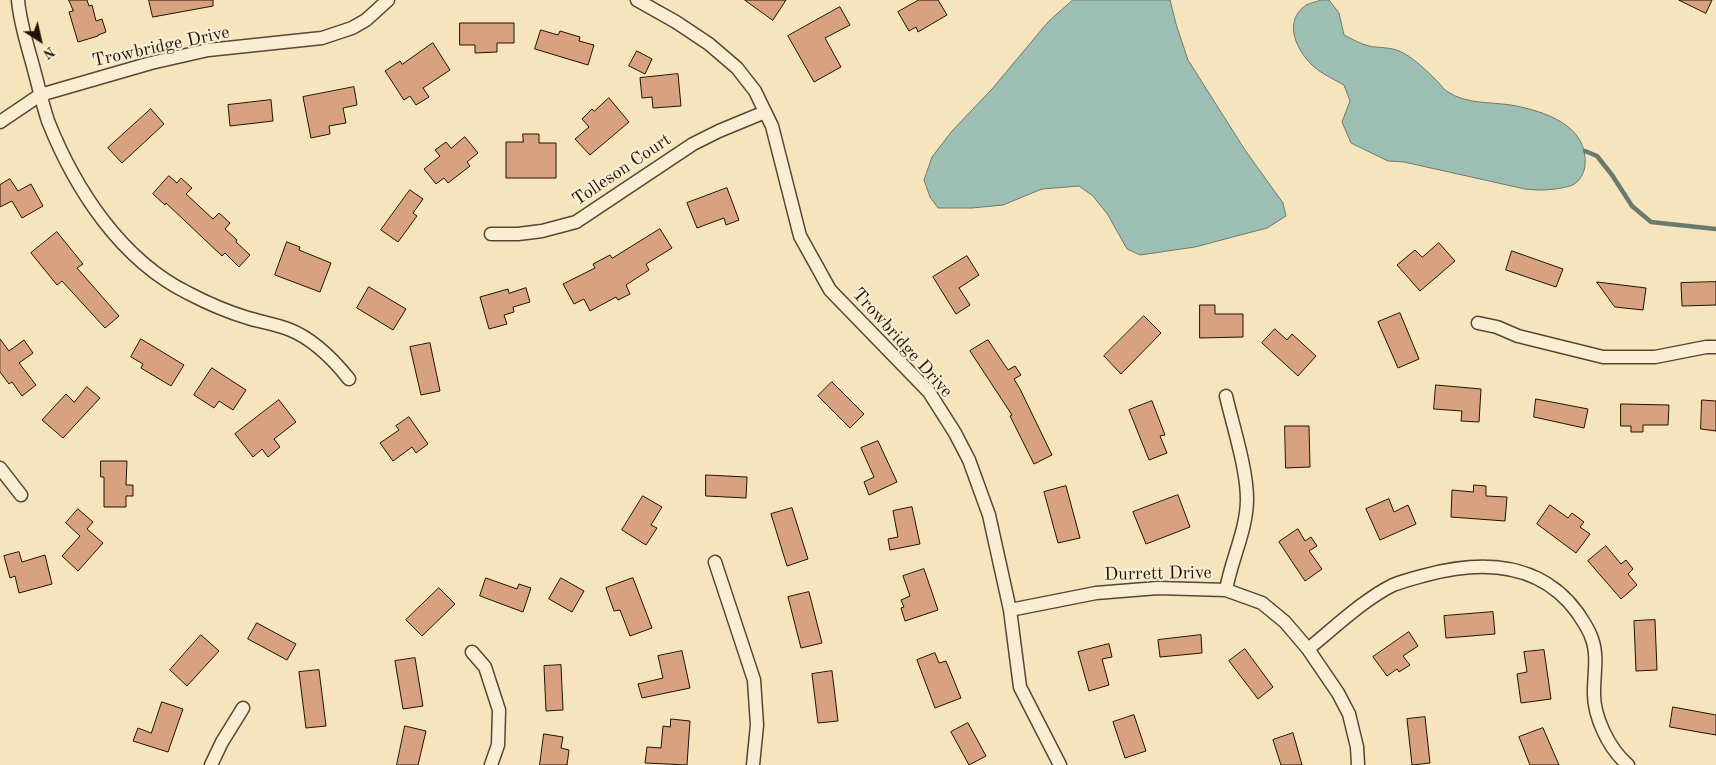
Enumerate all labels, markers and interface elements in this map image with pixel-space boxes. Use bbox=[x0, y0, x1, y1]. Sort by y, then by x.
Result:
north arrow bbox=[15, 15, 65, 65]
street label: Trowbridge Drive bbox=[90, 22, 232, 72]
text: N bbox=[40, 43, 57, 61]
street label: Tolleson Court bbox=[569, 129, 675, 211]
street label: Trowbridge Drive bbox=[847, 284, 957, 402]
street label: Durrett Drive bbox=[1104, 562, 1212, 586]

